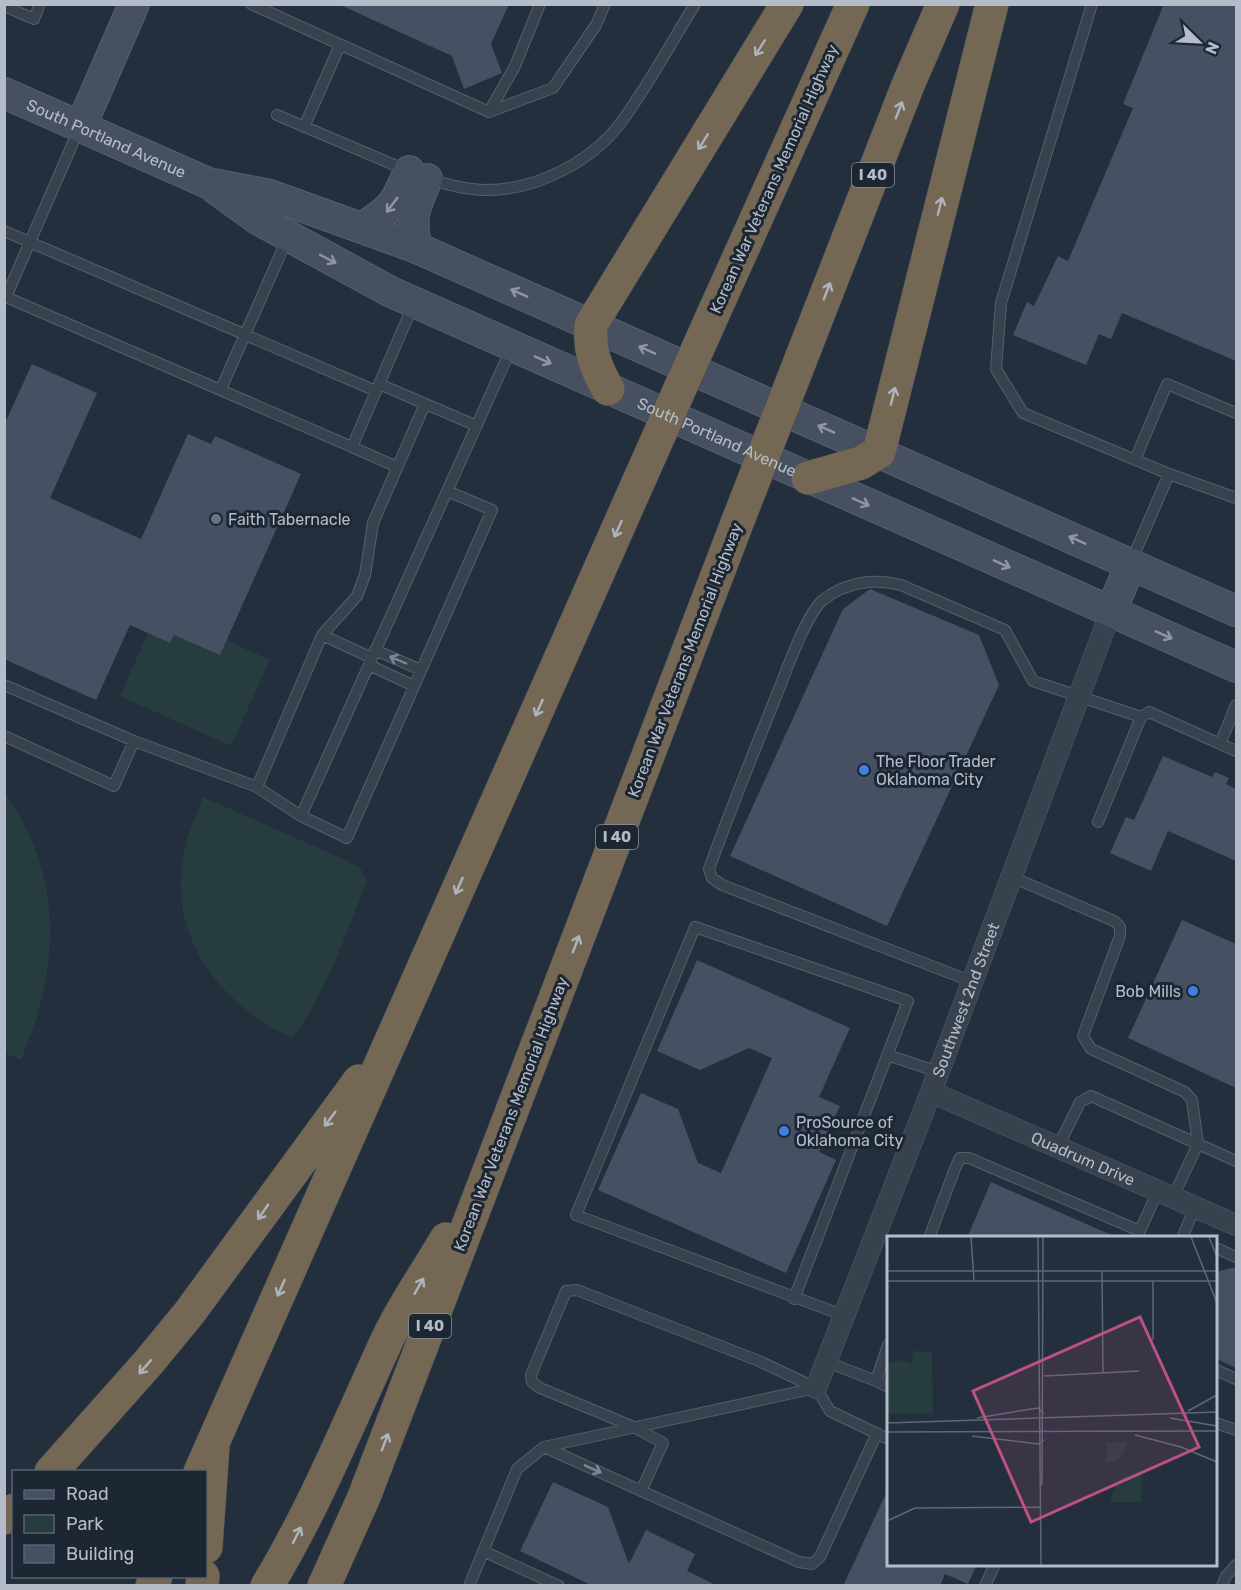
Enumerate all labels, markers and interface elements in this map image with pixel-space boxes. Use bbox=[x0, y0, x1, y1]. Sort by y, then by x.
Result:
north arrow bbox=[1169, 12, 1229, 72]
one-way arrow bbox=[754, 39, 766, 56]
text: N bbox=[1201, 39, 1223, 57]
street label: Korean War Veterans Memorial Highway bbox=[706, 41, 842, 316]
street label: South Portland Avenue bbox=[24, 95, 189, 182]
one-way arrow bbox=[894, 101, 905, 120]
one-way arrow bbox=[696, 133, 708, 150]
road number: I 40 bbox=[852, 163, 894, 187]
one-way arrow bbox=[386, 196, 398, 212]
one-way arrow bbox=[934, 197, 946, 216]
one-way arrow bbox=[319, 254, 337, 266]
one-way arrow bbox=[823, 283, 834, 301]
one-way arrow bbox=[510, 286, 528, 298]
one-way arrow bbox=[639, 343, 657, 355]
one-way arrow bbox=[534, 355, 552, 366]
one-way arrow bbox=[888, 386, 900, 405]
street label: South Portland Avenue bbox=[635, 393, 799, 480]
one-way arrow bbox=[817, 422, 835, 434]
one-way arrow bbox=[852, 497, 870, 508]
place label: Faith Tabernacle bbox=[228, 510, 351, 529]
marker: Faith Tabernacle bbox=[209, 512, 223, 526]
one-way arrow bbox=[611, 520, 623, 538]
street label: Korean War Veterans Memorial Highway bbox=[624, 520, 746, 800]
one-way arrow bbox=[1069, 534, 1087, 546]
one-way arrow bbox=[993, 558, 1011, 570]
one-way arrow bbox=[1155, 630, 1173, 641]
one-way arrow bbox=[390, 654, 408, 665]
one-way arrow bbox=[532, 698, 544, 716]
place label: The Floor Trader Oklahoma City bbox=[876, 752, 996, 789]
marker: The Floor Trader Oklahoma City bbox=[857, 763, 871, 777]
road number: I 40 bbox=[596, 825, 638, 849]
one-way arrow bbox=[453, 876, 465, 894]
street label: Southwest 2nd Street bbox=[928, 920, 1003, 1080]
one-way arrow bbox=[572, 935, 583, 953]
street label: Korean War Veterans Memorial Highway bbox=[450, 974, 572, 1254]
place label: Bob Mills bbox=[1115, 982, 1181, 1001]
marker: Bob Mills bbox=[1186, 984, 1200, 998]
one-way arrow bbox=[324, 1111, 337, 1127]
place label: ProSource of Oklahoma City bbox=[796, 1113, 903, 1150]
marker: ProSource of Oklahoma City bbox=[777, 1124, 791, 1138]
street label: Quadrum Drive bbox=[1028, 1127, 1138, 1189]
one-way arrow bbox=[257, 1203, 269, 1219]
inset map bbox=[887, 1236, 1217, 1566]
one-way arrow bbox=[275, 1278, 286, 1297]
one-way arrow bbox=[413, 1278, 425, 1295]
road number: I 40 bbox=[409, 1314, 451, 1338]
one-way arrow bbox=[138, 1359, 152, 1374]
one-way arrow bbox=[380, 1433, 391, 1452]
one-way arrow bbox=[583, 1464, 601, 1476]
legend bbox=[12, 1470, 207, 1578]
text: Road bbox=[66, 1483, 109, 1505]
text: Park bbox=[66, 1513, 104, 1535]
one-way arrow bbox=[291, 1527, 303, 1544]
text: Building bbox=[66, 1543, 134, 1565]

